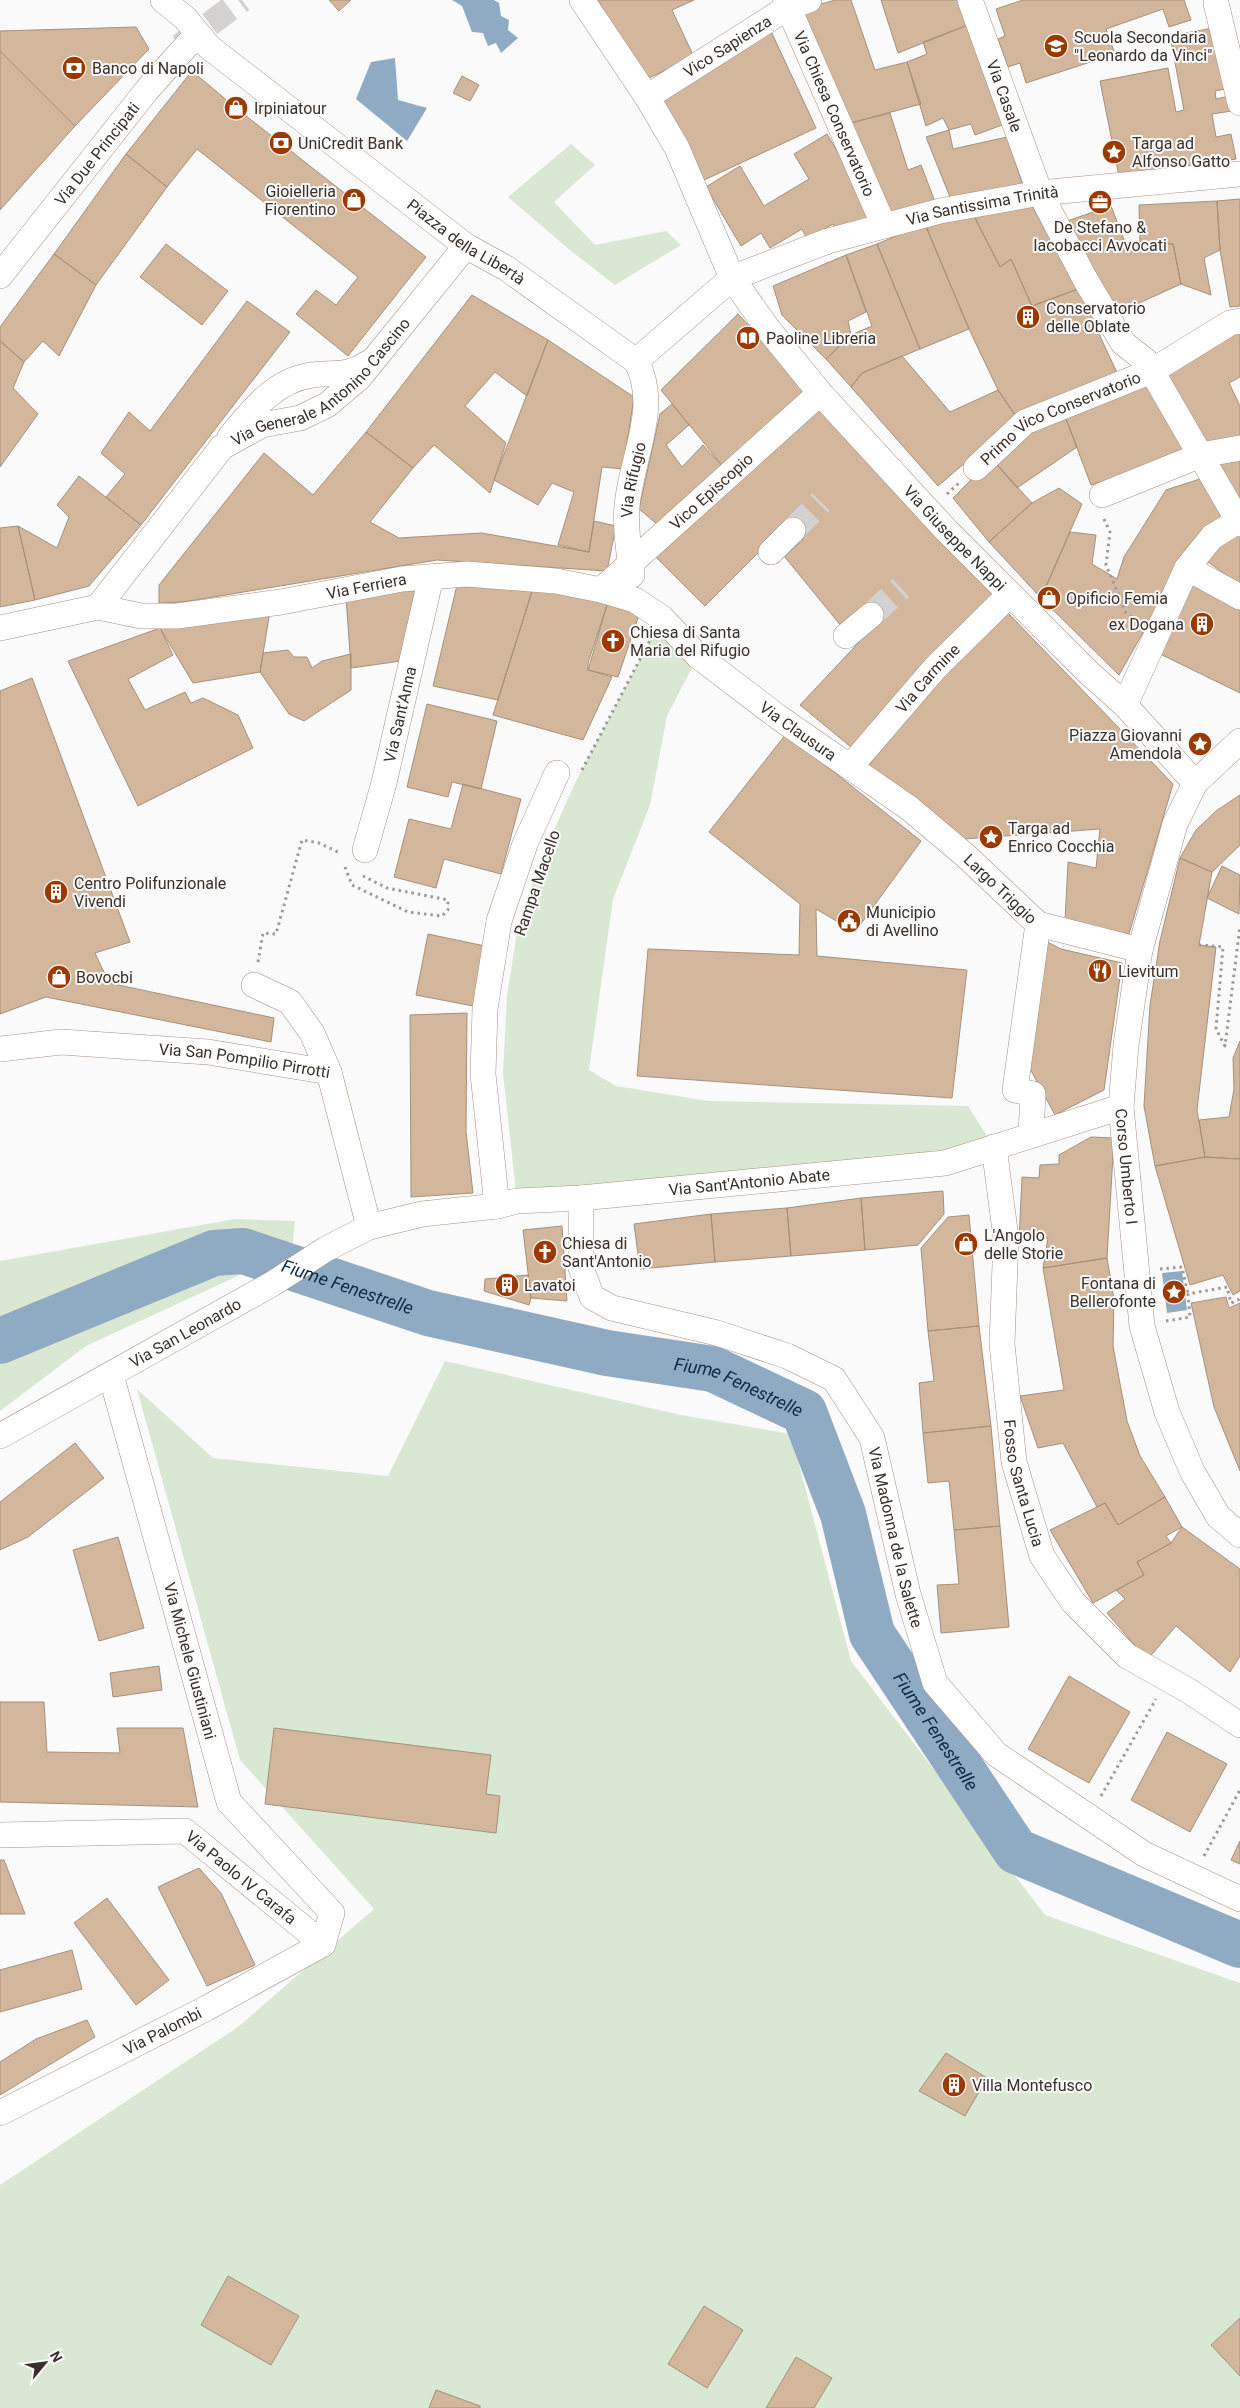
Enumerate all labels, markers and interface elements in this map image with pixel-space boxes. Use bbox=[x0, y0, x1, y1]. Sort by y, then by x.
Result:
street label: Vico Sapienza bbox=[680, 11, 775, 81]
street label: Via Chiesa Conservatorio bbox=[790, 28, 879, 199]
place label: Scuola Secondaria "Leonardo da Vinci" bbox=[1074, 28, 1212, 65]
school or university icon: Scuola Secondaria "Leonardo da Vinci" bbox=[1043, 33, 1069, 59]
bank icon: Banco di Napoli bbox=[61, 55, 87, 81]
street label: Via Casale bbox=[983, 57, 1027, 134]
place label: Banco di Napoli bbox=[92, 59, 204, 78]
shop icon: Irpiniatour bbox=[223, 95, 249, 121]
street label: Via Due Principati bbox=[50, 98, 143, 209]
place label: Irpiniatour bbox=[254, 99, 327, 118]
bank icon: UniCredit Bank bbox=[268, 130, 294, 156]
place label: UniCredit Bank bbox=[298, 134, 404, 153]
place label: Targa ad Alfonso Gatto bbox=[1132, 134, 1230, 171]
place icon: Targa ad Alfonso Gatto bbox=[1101, 139, 1127, 165]
place label: Gioielleria Fiorentino bbox=[264, 182, 336, 219]
street label: Via Santissima Trinità bbox=[904, 182, 1059, 229]
shop icon: Gioielleria Fiorentino bbox=[341, 187, 367, 213]
office icon: De Stefano & Iacobacci Avvocati bbox=[1087, 189, 1113, 215]
street label: Piazza della Libertà bbox=[404, 195, 529, 288]
place label: De Stefano & Iacobacci Avvocati bbox=[1033, 218, 1167, 255]
place label: Conservatorio delle Oblate bbox=[1046, 299, 1146, 336]
building icon: Conservatorio delle Oblate bbox=[1015, 304, 1041, 330]
street label: Via Generale Antonino Cascino bbox=[228, 314, 414, 450]
library icon: Paoline Libreria bbox=[735, 325, 761, 351]
place label: Paoline Libreria bbox=[766, 329, 876, 348]
street label: Primo Vico Conservatorio bbox=[976, 367, 1143, 469]
street label: Via Rifugio bbox=[617, 440, 650, 518]
street label: Vico Episcopio bbox=[666, 449, 757, 533]
street label: Via Giuseppe Nappi bbox=[900, 481, 1010, 594]
street label: Via Ferriera bbox=[325, 569, 408, 603]
shop icon: Opificio Femia bbox=[1036, 585, 1062, 611]
place label: Opificio Femia bbox=[1066, 589, 1168, 608]
building icon: ex Dogana bbox=[1189, 611, 1215, 637]
place label: ex Dogana bbox=[1109, 615, 1184, 634]
place label: Chiesa di Santa Maria del Rifugio bbox=[630, 623, 750, 660]
church icon: Chiesa di Santa Maria del Rifugio bbox=[600, 628, 626, 654]
street label: Via Carmine bbox=[891, 640, 964, 716]
street label: Via Sant'Anna bbox=[380, 665, 420, 764]
street label: Via Clausura bbox=[756, 697, 840, 764]
place label: Piazza Giovanni Amendola bbox=[1069, 726, 1182, 763]
place icon: Piazza Giovanni Amendola bbox=[1187, 731, 1213, 757]
place label: Targa ad Enrico Cocchia bbox=[1008, 819, 1114, 856]
place icon: Targa ad Enrico Cocchia bbox=[978, 824, 1004, 850]
street label: Rampa Macello bbox=[510, 828, 564, 938]
street label: Largo Triggio bbox=[960, 850, 1041, 928]
place label: Centro Polifunzionale Vivendi bbox=[74, 874, 226, 911]
building icon: Centro Polifunzionale Vivendi bbox=[43, 879, 69, 905]
place label: Municipio di Avellino bbox=[866, 903, 939, 940]
public building icon: Municipio di Avellino bbox=[836, 908, 862, 934]
restaurant icon: Lievitum bbox=[1087, 958, 1113, 984]
place label: Lievitum bbox=[1118, 962, 1179, 981]
shop icon: Bovocbi bbox=[46, 964, 72, 990]
place label: Bovocbi bbox=[76, 968, 133, 987]
street label: Via San Pompilio Pirrotti bbox=[158, 1039, 332, 1082]
street label: Corso Umberto I bbox=[1112, 1108, 1142, 1225]
street label: Via Sant'Antonio Abate bbox=[668, 1165, 831, 1199]
place label: L'Angolo delle Storie bbox=[984, 1226, 1063, 1263]
shop icon: L'Angolo delle Storie bbox=[953, 1231, 979, 1257]
place label: Chiesa di Sant'Antonio bbox=[562, 1234, 651, 1271]
church icon: Chiesa di Sant'Antonio bbox=[532, 1239, 558, 1265]
water label: Fiume Fenestrelle bbox=[279, 1254, 416, 1318]
building icon: Lavatoi bbox=[494, 1272, 520, 1298]
place label: Fontana di Bellerofonte bbox=[1070, 1274, 1156, 1311]
place label: Lavatoi bbox=[524, 1276, 576, 1295]
place icon: Fontana di Bellerofonte bbox=[1161, 1279, 1187, 1305]
street label: Via San Leonardo bbox=[126, 1294, 244, 1371]
water label: Fiume Fenestrelle bbox=[673, 1353, 807, 1421]
street label: Fosso Santa Lucia bbox=[1000, 1419, 1048, 1549]
street label: Via Madonna de la Salette bbox=[865, 1445, 927, 1630]
street label: Via Michele Giustiniani bbox=[160, 1580, 220, 1742]
water label: Fiume Fenestrelle bbox=[890, 1668, 983, 1794]
street label: Via Paolo IV Carafa bbox=[182, 1826, 301, 1928]
street label: Via Palombi bbox=[120, 2003, 205, 2058]
building icon: Villa Montefusco bbox=[941, 2072, 967, 2098]
place label: Villa Montefusco bbox=[972, 2076, 1092, 2095]
north arrow bbox=[20, 2338, 70, 2388]
text: N bbox=[47, 2348, 66, 2365]

